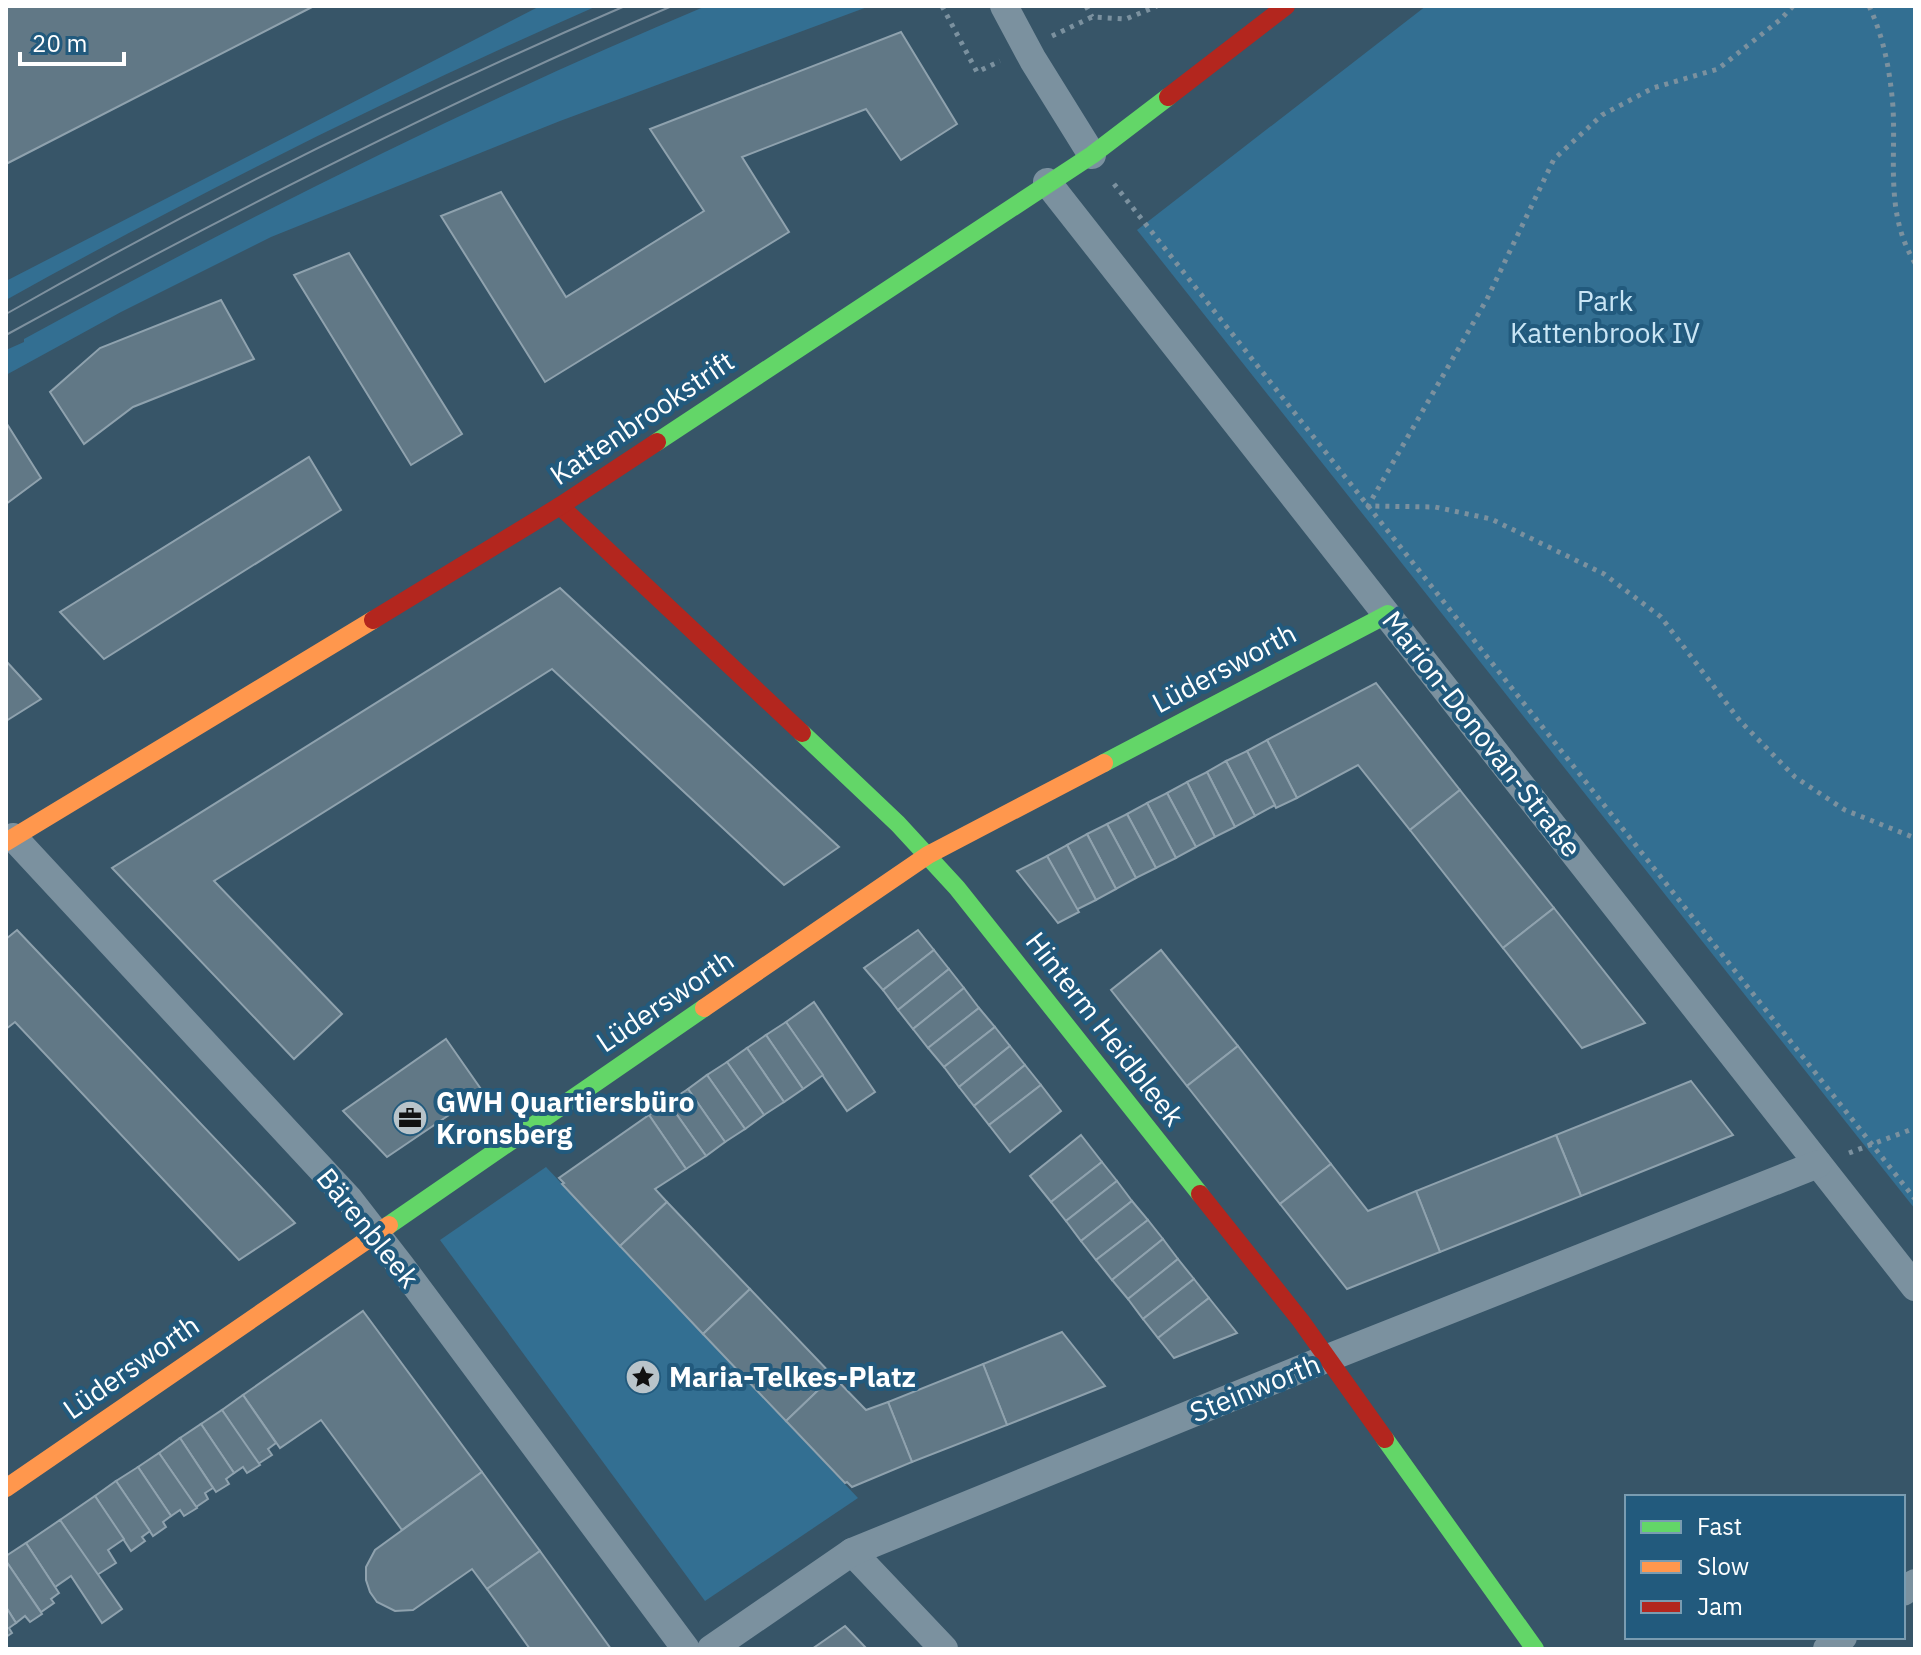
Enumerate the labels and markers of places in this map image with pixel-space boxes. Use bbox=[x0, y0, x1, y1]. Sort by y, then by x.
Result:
place label: GWH Quartiersbüro Kronsberg bbox=[436, 1083, 695, 1152]
office icon: GWH Quartiersbüro Kronsberg bbox=[391, 1099, 429, 1137]
place icon: Maria-Telkes-Platz bbox=[624, 1358, 662, 1396]
place label: Maria-Telkes-Platz bbox=[669, 1358, 916, 1395]

